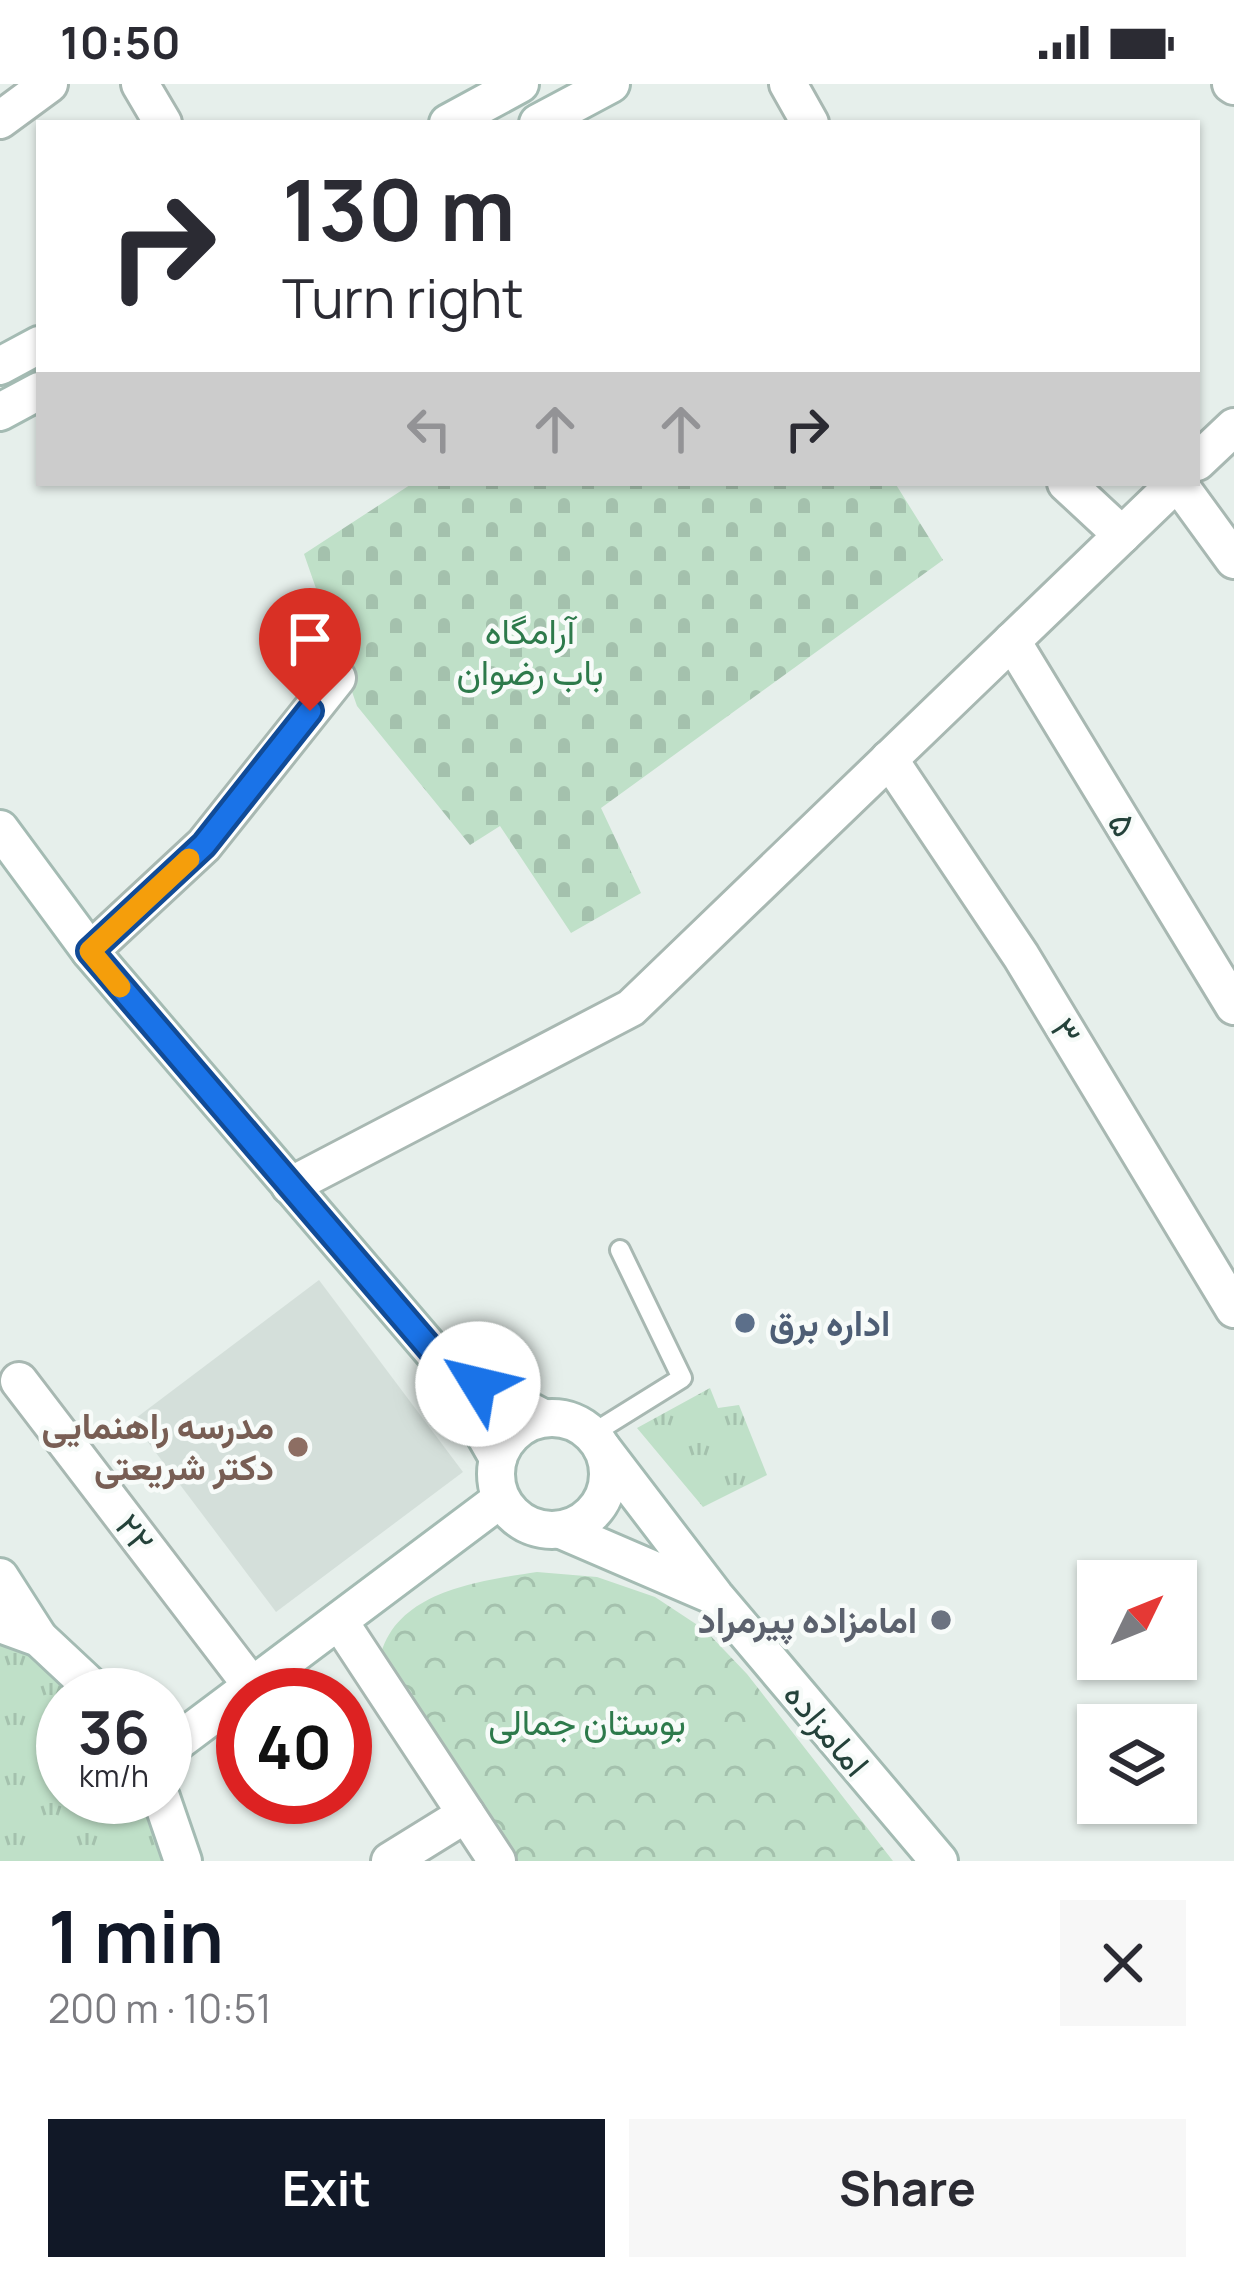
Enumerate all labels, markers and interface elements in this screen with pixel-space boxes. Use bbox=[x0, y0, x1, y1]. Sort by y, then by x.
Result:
text: 10:50 bbox=[60, 11, 181, 73]
text: 130 m bbox=[282, 151, 515, 266]
icon: right bbox=[84, 168, 240, 324]
text: Turn right bbox=[282, 260, 524, 334]
icon: left bbox=[396, 396, 462, 462]
icon: ahead bbox=[522, 396, 588, 462]
icon: ahead bbox=[648, 396, 714, 462]
icon: right bbox=[774, 396, 840, 462]
pin bbox=[259, 588, 361, 711]
icon: arrive bbox=[277, 606, 343, 672]
park label: آرامگاه باب رضوان bbox=[456, 606, 604, 696]
street label: ۵ bbox=[1097, 802, 1150, 845]
street label: ۳ bbox=[1039, 1008, 1094, 1054]
place label: اداره برق bbox=[769, 1298, 890, 1347]
marker: اداره برق bbox=[732, 1310, 758, 1336]
position arrow bbox=[415, 1321, 541, 1447]
place label: مدرسه راهنمایی دکتر شریعتی bbox=[41, 1401, 274, 1491]
marker: مدرسه راهنمایی دکتر شریعتی bbox=[285, 1434, 311, 1460]
street label: ۲۲ bbox=[104, 1503, 166, 1562]
north arrow bbox=[1077, 1560, 1197, 1680]
map controls bbox=[1077, 1560, 1197, 1824]
place label: امامزاده پیرمراد bbox=[698, 1595, 917, 1645]
marker: امامزاده پیرمراد bbox=[928, 1607, 954, 1633]
speed limit sign: 40 bbox=[216, 1668, 372, 1824]
street label: امامزاده bbox=[773, 1671, 881, 1787]
text: 36 bbox=[78, 1690, 150, 1772]
park label: بوستان جمالی bbox=[488, 1697, 686, 1746]
button: layers bbox=[1077, 1704, 1197, 1824]
text: km/h bbox=[79, 1755, 149, 1796]
text: 1 min bbox=[48, 1886, 224, 1985]
button: close bbox=[1060, 1900, 1186, 2026]
text: 200 m · 10:51 bbox=[48, 1981, 272, 2035]
button: Exit bbox=[48, 2119, 605, 2257]
button: Share bbox=[629, 2119, 1186, 2257]

